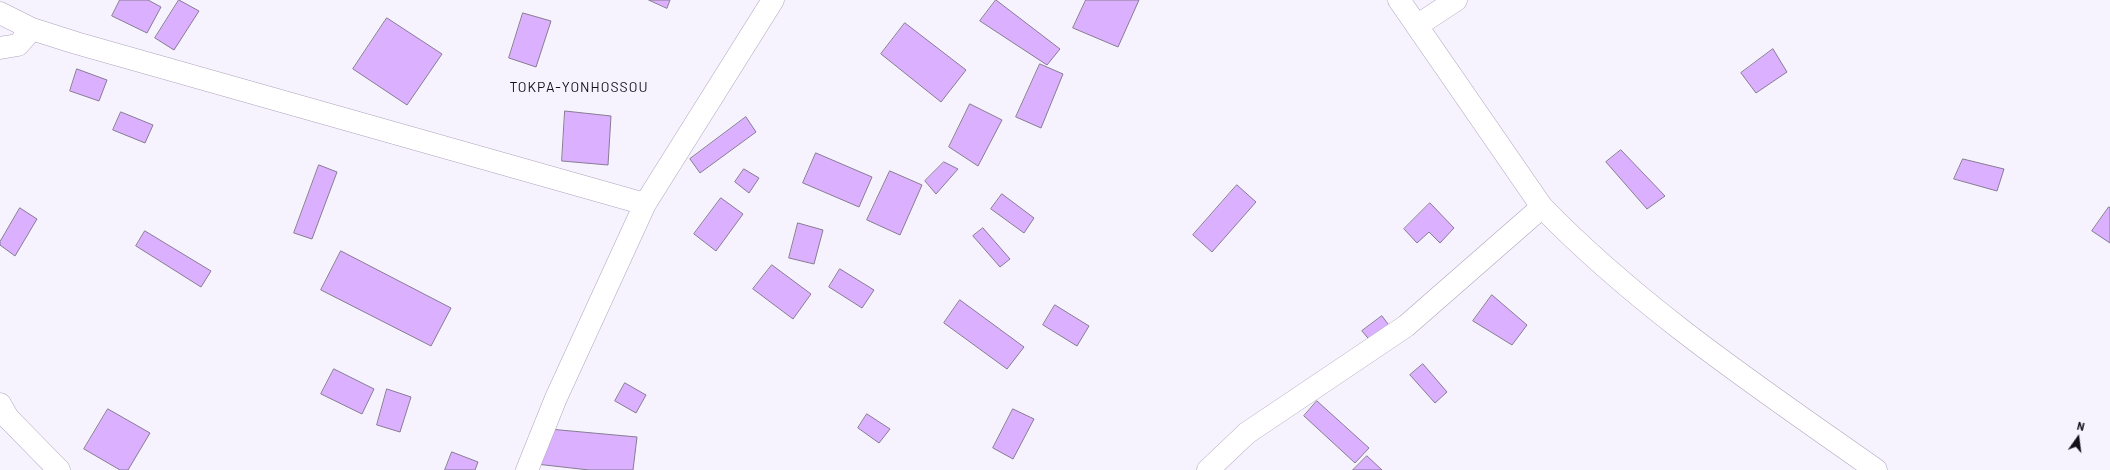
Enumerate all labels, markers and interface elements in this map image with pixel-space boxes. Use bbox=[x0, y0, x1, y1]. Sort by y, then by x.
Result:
district label: TOKPA-YONHOSSOU bbox=[509, 79, 649, 95]
north arrow bbox=[2058, 418, 2098, 458]
text: N bbox=[2076, 419, 2086, 433]

